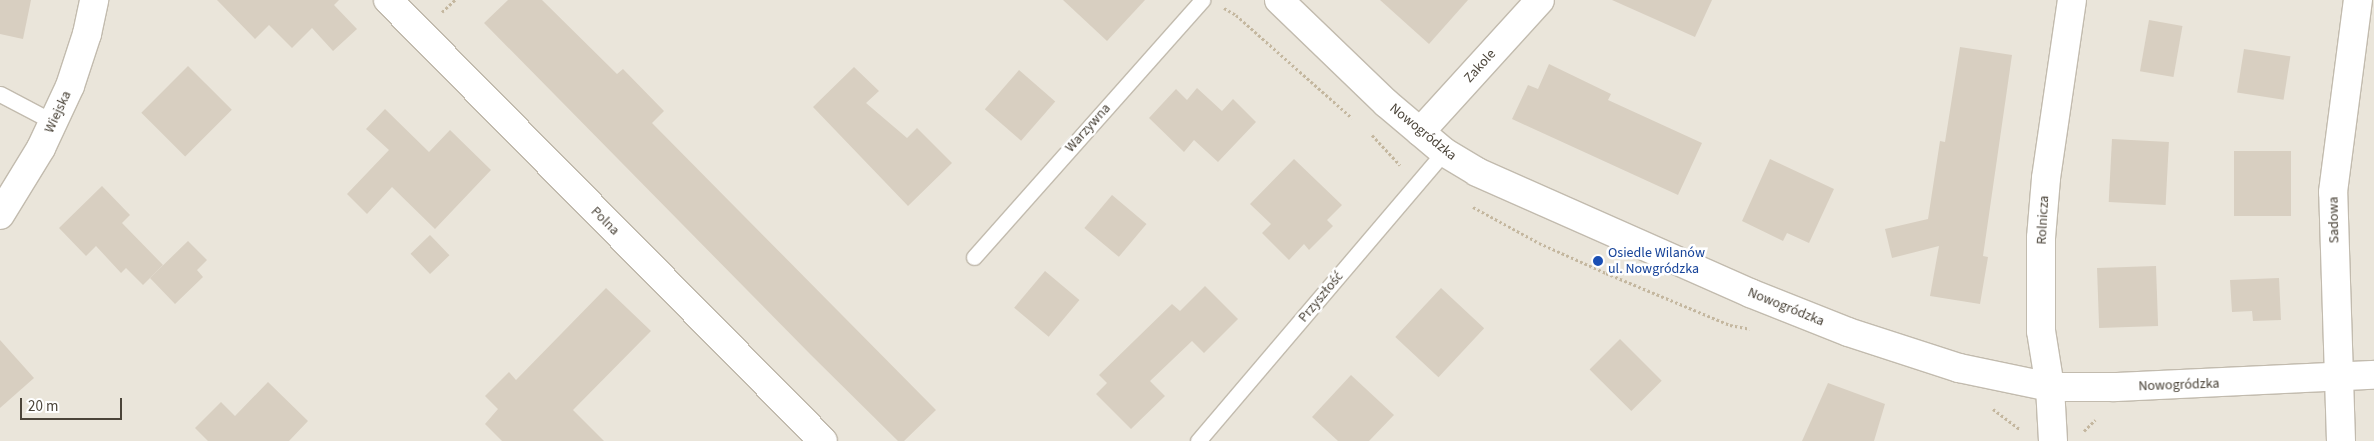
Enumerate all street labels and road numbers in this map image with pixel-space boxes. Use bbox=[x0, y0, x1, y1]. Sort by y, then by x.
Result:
street label: Zakole bbox=[1461, 46, 1499, 86]
street label: Wiejska bbox=[41, 88, 75, 136]
street label: Warzywna bbox=[1062, 100, 1114, 156]
street label: Nowogródzka bbox=[1386, 100, 1460, 164]
street label: Rolnicza bbox=[2033, 195, 2053, 245]
street label: Sadowa bbox=[2325, 196, 2343, 244]
street label: Polna bbox=[587, 203, 623, 239]
street label: Przyszłość bbox=[1295, 268, 1347, 326]
street label: Nowogródzka bbox=[1745, 284, 1827, 330]
street label: Nowogródzka bbox=[2138, 375, 2220, 395]

